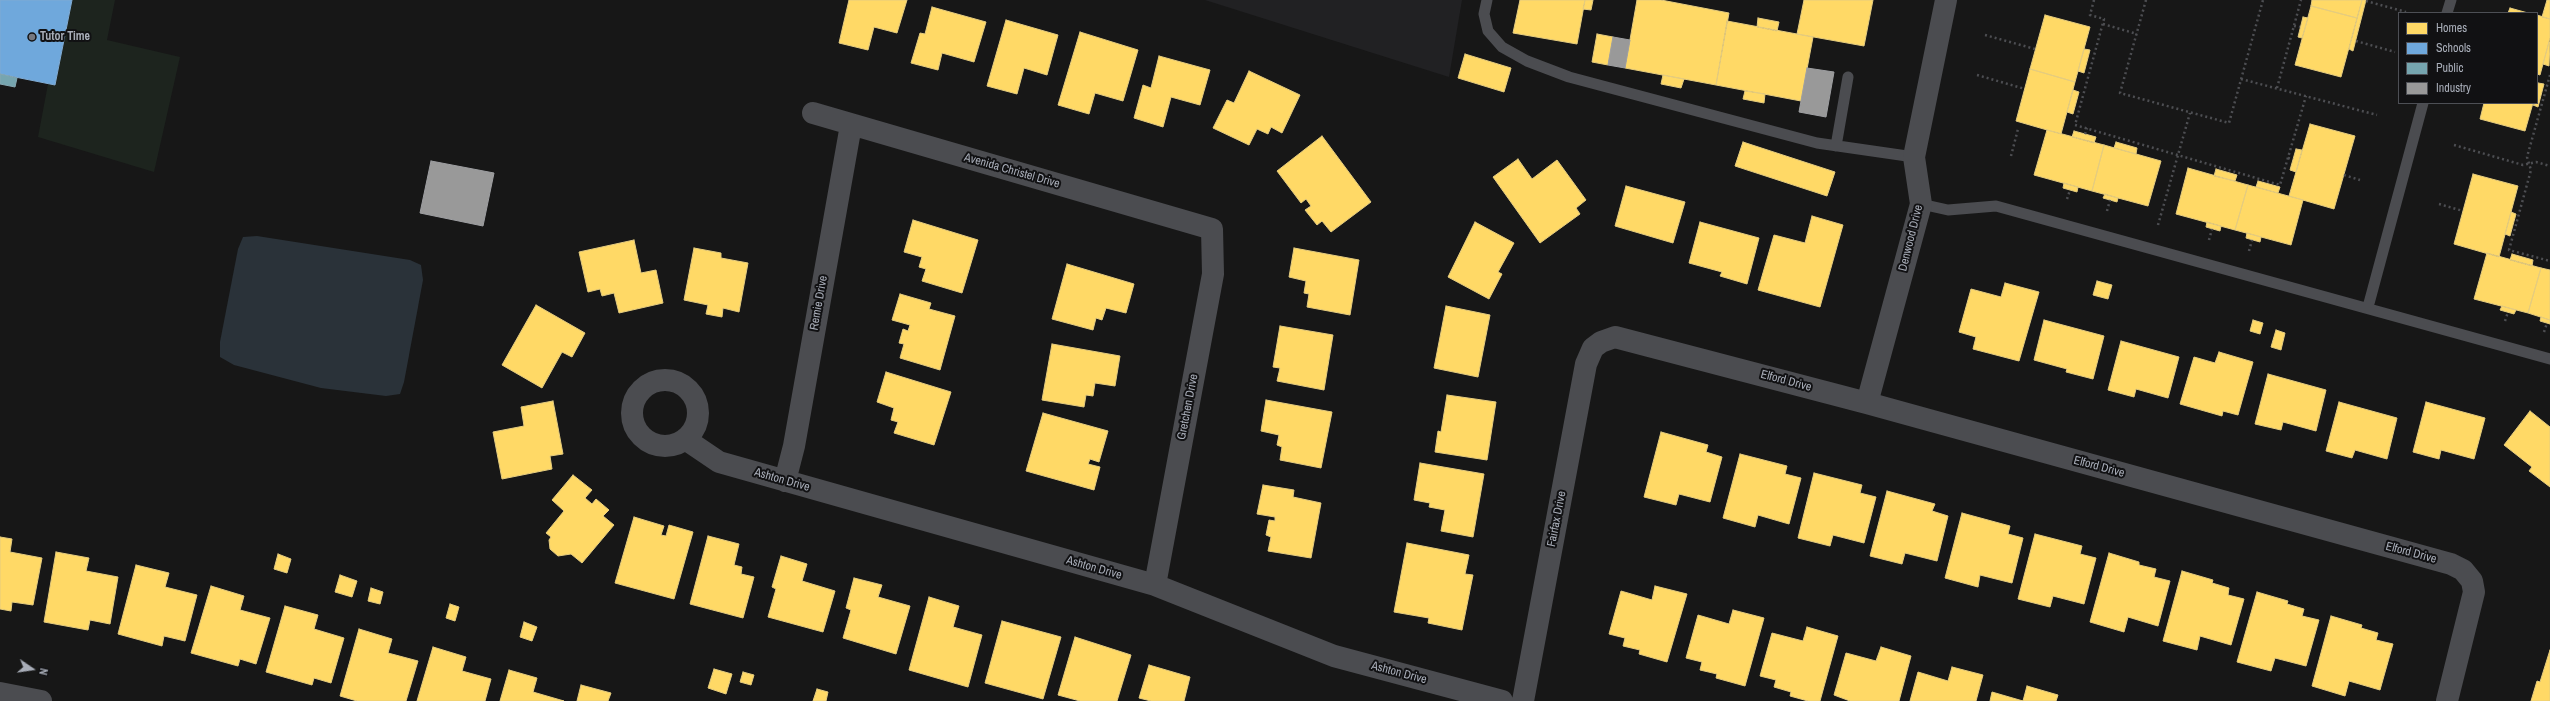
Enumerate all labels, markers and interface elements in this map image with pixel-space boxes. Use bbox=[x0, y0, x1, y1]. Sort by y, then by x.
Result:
legend bbox=[2398, 12, 2538, 104]
text: Homes bbox=[2436, 20, 2467, 36]
place label: Tutor Time bbox=[40, 30, 90, 44]
marker: Tutor Time bbox=[27, 32, 37, 42]
text: Schools bbox=[2436, 40, 2471, 56]
text: Public bbox=[2436, 60, 2463, 76]
text: Industry bbox=[2436, 80, 2471, 96]
street label: Avenida Christel Drive bbox=[963, 150, 1061, 192]
street label: Denwood Drive bbox=[1896, 203, 1926, 273]
street label: Remie Drive bbox=[807, 275, 831, 331]
street label: Elford Drive bbox=[1759, 367, 1813, 395]
street label: Gretchen Drive bbox=[1175, 373, 1201, 441]
street label: Elford Drive bbox=[2072, 453, 2126, 481]
street label: Ashton Drive bbox=[753, 465, 811, 495]
street label: Fairfax Drive bbox=[1545, 490, 1569, 548]
street label: Elford Drive bbox=[2384, 539, 2438, 567]
street label: Ashton Drive bbox=[1065, 553, 1123, 583]
north arrow bbox=[12, 649, 52, 689]
street label: Ashton Drive bbox=[1370, 659, 1428, 687]
text: N bbox=[36, 667, 51, 676]

